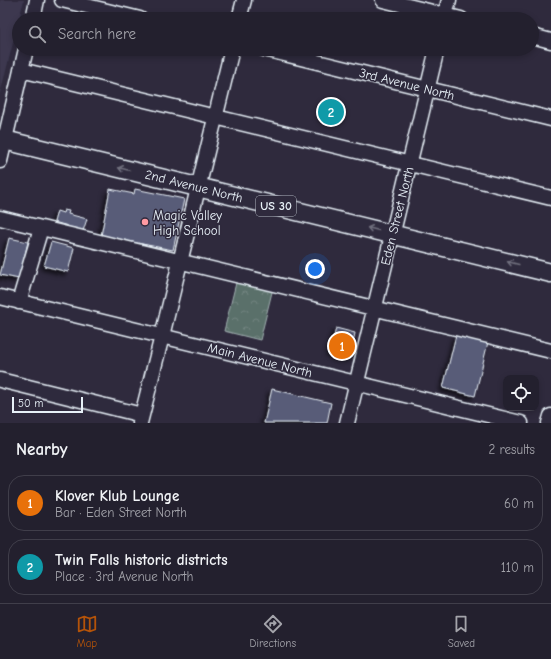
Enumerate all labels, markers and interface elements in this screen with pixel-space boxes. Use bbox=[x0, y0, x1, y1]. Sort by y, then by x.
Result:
search box bbox=[12, 12, 539, 56]
icon: search bbox=[26, 23, 48, 45]
text: Search here bbox=[58, 25, 136, 43]
street label: 3rd Avenue North bbox=[358, 65, 456, 103]
pin: 2 bbox=[318, 97, 344, 127]
one-way arrow bbox=[118, 165, 131, 173]
street label: Eden Street North bbox=[378, 165, 416, 267]
street label: 2nd Avenue North bbox=[143, 167, 245, 205]
road number: US 30 bbox=[256, 196, 296, 216]
place label: Magic Valley High School bbox=[153, 208, 222, 238]
marker: Magic Valley High School bbox=[140, 217, 150, 227]
one-way arrow bbox=[367, 225, 380, 233]
your location bbox=[305, 259, 325, 279]
one-way arrow bbox=[507, 259, 520, 267]
pin: 1 bbox=[329, 331, 355, 361]
street label: Main Avenue North bbox=[206, 340, 314, 380]
map controls bbox=[503, 375, 539, 411]
button: locate bbox=[503, 375, 539, 411]
scale bar bbox=[12, 395, 83, 414]
text: 50 m bbox=[18, 397, 43, 410]
text: Nearby bbox=[16, 440, 67, 459]
text: 2 results bbox=[488, 442, 535, 457]
text: Klover Klub Lounge bbox=[55, 487, 179, 505]
text: 1 bbox=[27, 496, 33, 511]
text: 60 m bbox=[504, 496, 534, 511]
text: Bar · Eden Street North bbox=[55, 505, 187, 520]
text: Twin Falls historic districts bbox=[55, 551, 228, 569]
text: 2 bbox=[27, 560, 33, 575]
text: 110 m bbox=[501, 560, 534, 575]
text: Place · 3rd Avenue North bbox=[55, 569, 193, 584]
tab: Map bbox=[76, 613, 98, 650]
tab: Directions bbox=[250, 613, 296, 650]
tab: Saved bbox=[448, 613, 475, 650]

